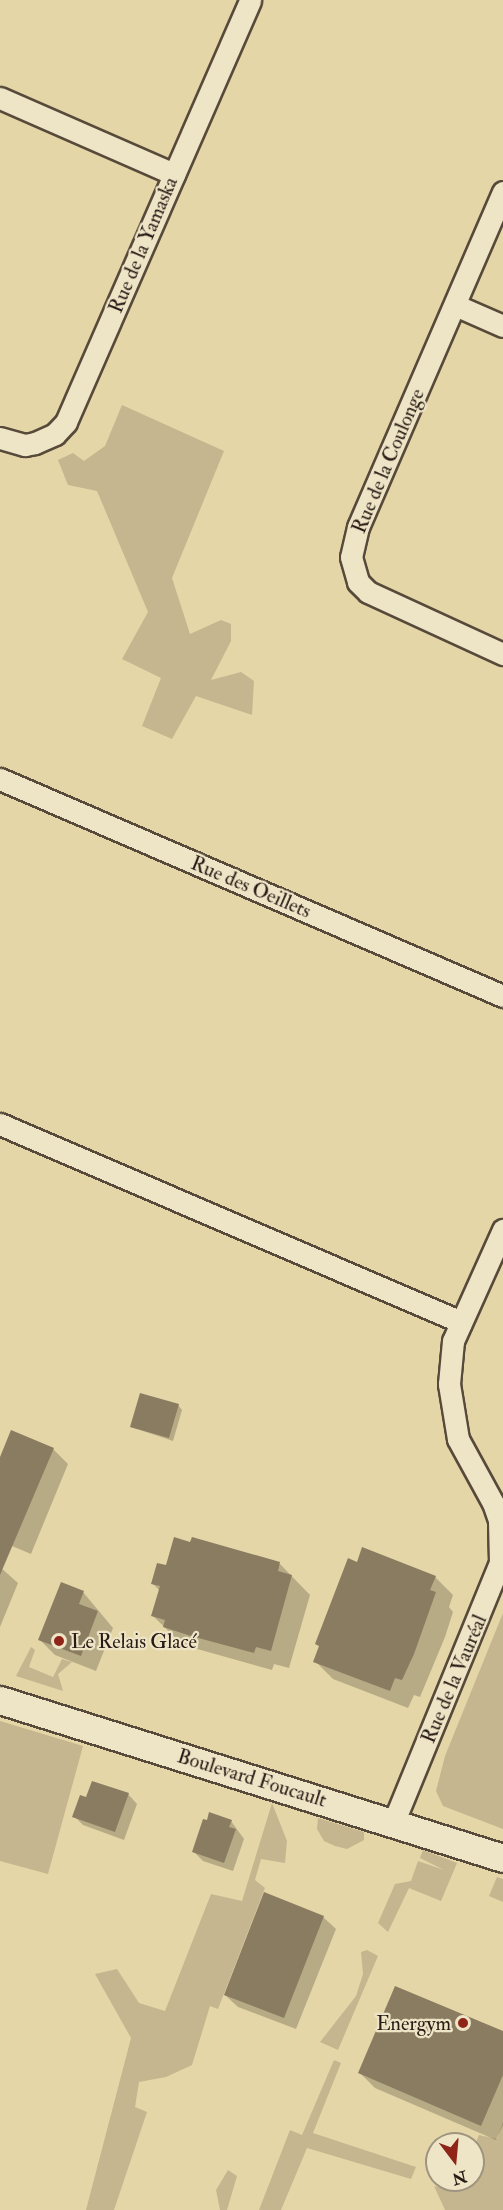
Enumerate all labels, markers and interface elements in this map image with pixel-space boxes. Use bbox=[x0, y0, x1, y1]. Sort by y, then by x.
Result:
street label: Rue de la Yamaska bbox=[104, 173, 182, 317]
street label: Rue de la Coulonge bbox=[347, 385, 429, 537]
street label: Rue des Oeillets bbox=[187, 851, 315, 923]
street label: Rue de la Vauréal bbox=[416, 1611, 492, 1747]
place label: Le Relais Glacé bbox=[71, 1629, 197, 1653]
marker: Le Relais Glacé bbox=[52, 1634, 66, 1648]
street label: Boulevard Foucault bbox=[174, 1744, 330, 1812]
place label: Energym bbox=[376, 2011, 451, 2035]
marker: Energym bbox=[456, 2016, 470, 2030]
north arrow bbox=[425, 2132, 485, 2192]
text: N bbox=[450, 2166, 469, 2189]

